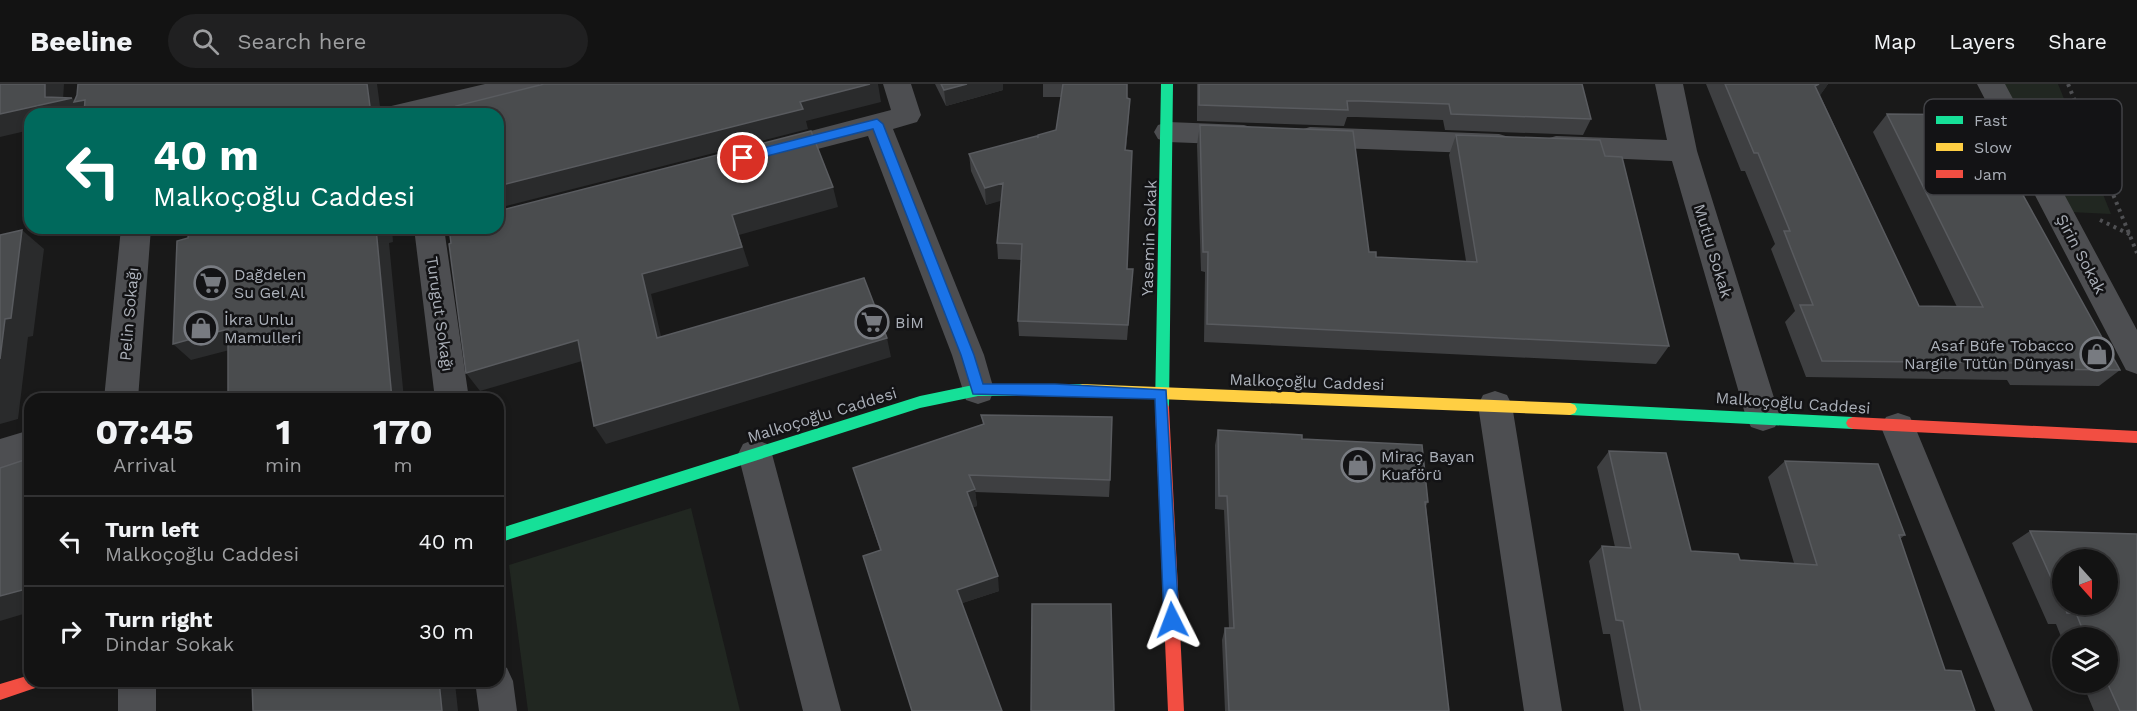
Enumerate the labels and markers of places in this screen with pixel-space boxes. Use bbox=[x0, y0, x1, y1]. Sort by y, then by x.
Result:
pin bbox=[717, 132, 768, 183]
supermarket icon: Dağdelen Su Gel Al bbox=[193, 265, 229, 301]
place label: Dağdelen Su Gel Al bbox=[234, 265, 306, 302]
supermarket icon: BİM bbox=[854, 304, 890, 340]
shop icon: İkra Unlu Mamulleri bbox=[183, 310, 219, 346]
place label: İkra Unlu Mamulleri bbox=[224, 310, 302, 347]
place label: BİM bbox=[895, 313, 924, 332]
place label: Asaf Büfe Tobacco Nargile Tütün Dünyası bbox=[1904, 336, 2074, 373]
shop icon: Asaf Büfe Tobacco Nargile Tütün Dünyası bbox=[2079, 336, 2115, 372]
shop icon: Miraç Bayan Kuaförü bbox=[1340, 447, 1376, 483]
place label: Miraç Bayan Kuaförü bbox=[1381, 447, 1475, 484]

